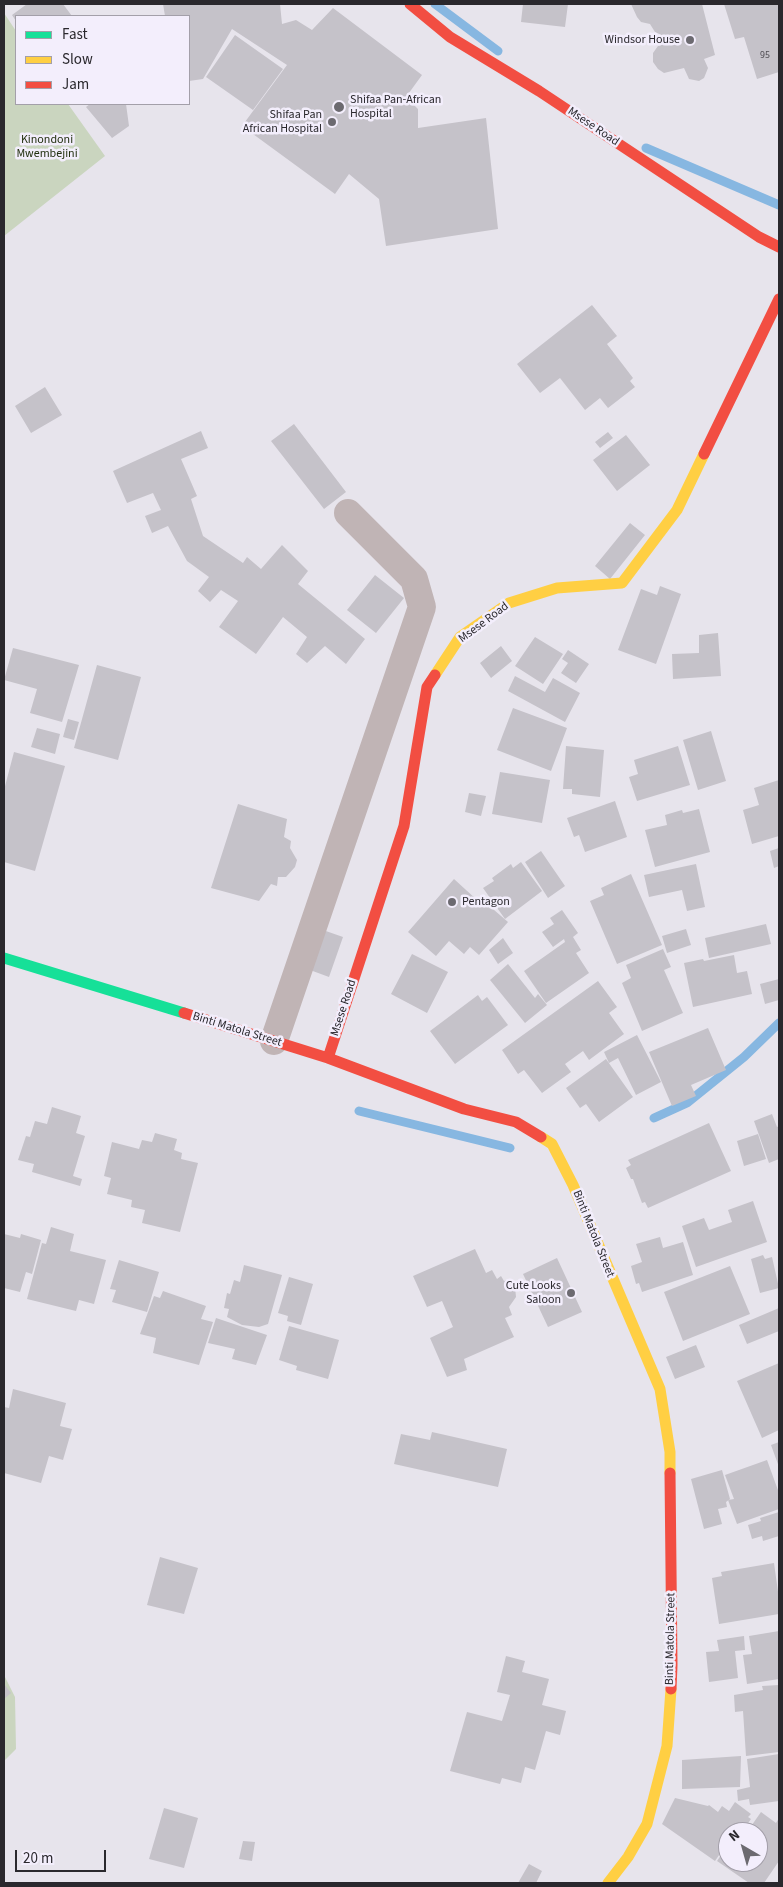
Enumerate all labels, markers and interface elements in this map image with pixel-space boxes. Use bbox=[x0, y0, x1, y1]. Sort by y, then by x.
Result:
legend bbox=[15, 15, 190, 105]
text: Fast bbox=[62, 24, 88, 45]
place label: Windsor House bbox=[604, 33, 680, 47]
marker: Windsor House bbox=[684, 34, 696, 46]
text: Slow bbox=[62, 49, 93, 70]
house number: 95 bbox=[760, 50, 770, 62]
text: Jam bbox=[62, 74, 89, 95]
place label: Shifaa Pan-African Hospital bbox=[350, 93, 441, 121]
marker: Shifaa Pan-African Hospital bbox=[332, 100, 346, 114]
street label: Msese Road bbox=[565, 105, 621, 149]
place label: Shifaa Pan African Hospital bbox=[243, 108, 322, 136]
marker: Shifaa Pan African Hospital bbox=[326, 116, 338, 128]
park label: Kinondoni Mwembejini bbox=[16, 133, 78, 161]
street label: Msese Road bbox=[456, 600, 512, 646]
place label: Pentagon bbox=[462, 895, 510, 909]
marker: Pentagon bbox=[446, 896, 458, 908]
street label: Msese Road bbox=[328, 978, 360, 1038]
street label: Binti Matola Street bbox=[191, 1010, 283, 1050]
street label: Binti Matola Street bbox=[569, 1188, 617, 1280]
place label: Cute Looks Saloon bbox=[506, 1279, 561, 1307]
marker: Cute Looks Saloon bbox=[565, 1287, 577, 1299]
street label: Binti Matola Street bbox=[663, 1593, 679, 1685]
north arrow bbox=[718, 1822, 768, 1872]
text: N bbox=[725, 1825, 744, 1847]
scale bar bbox=[18, 1840, 109, 1872]
text: 20 m bbox=[23, 1848, 53, 1869]

